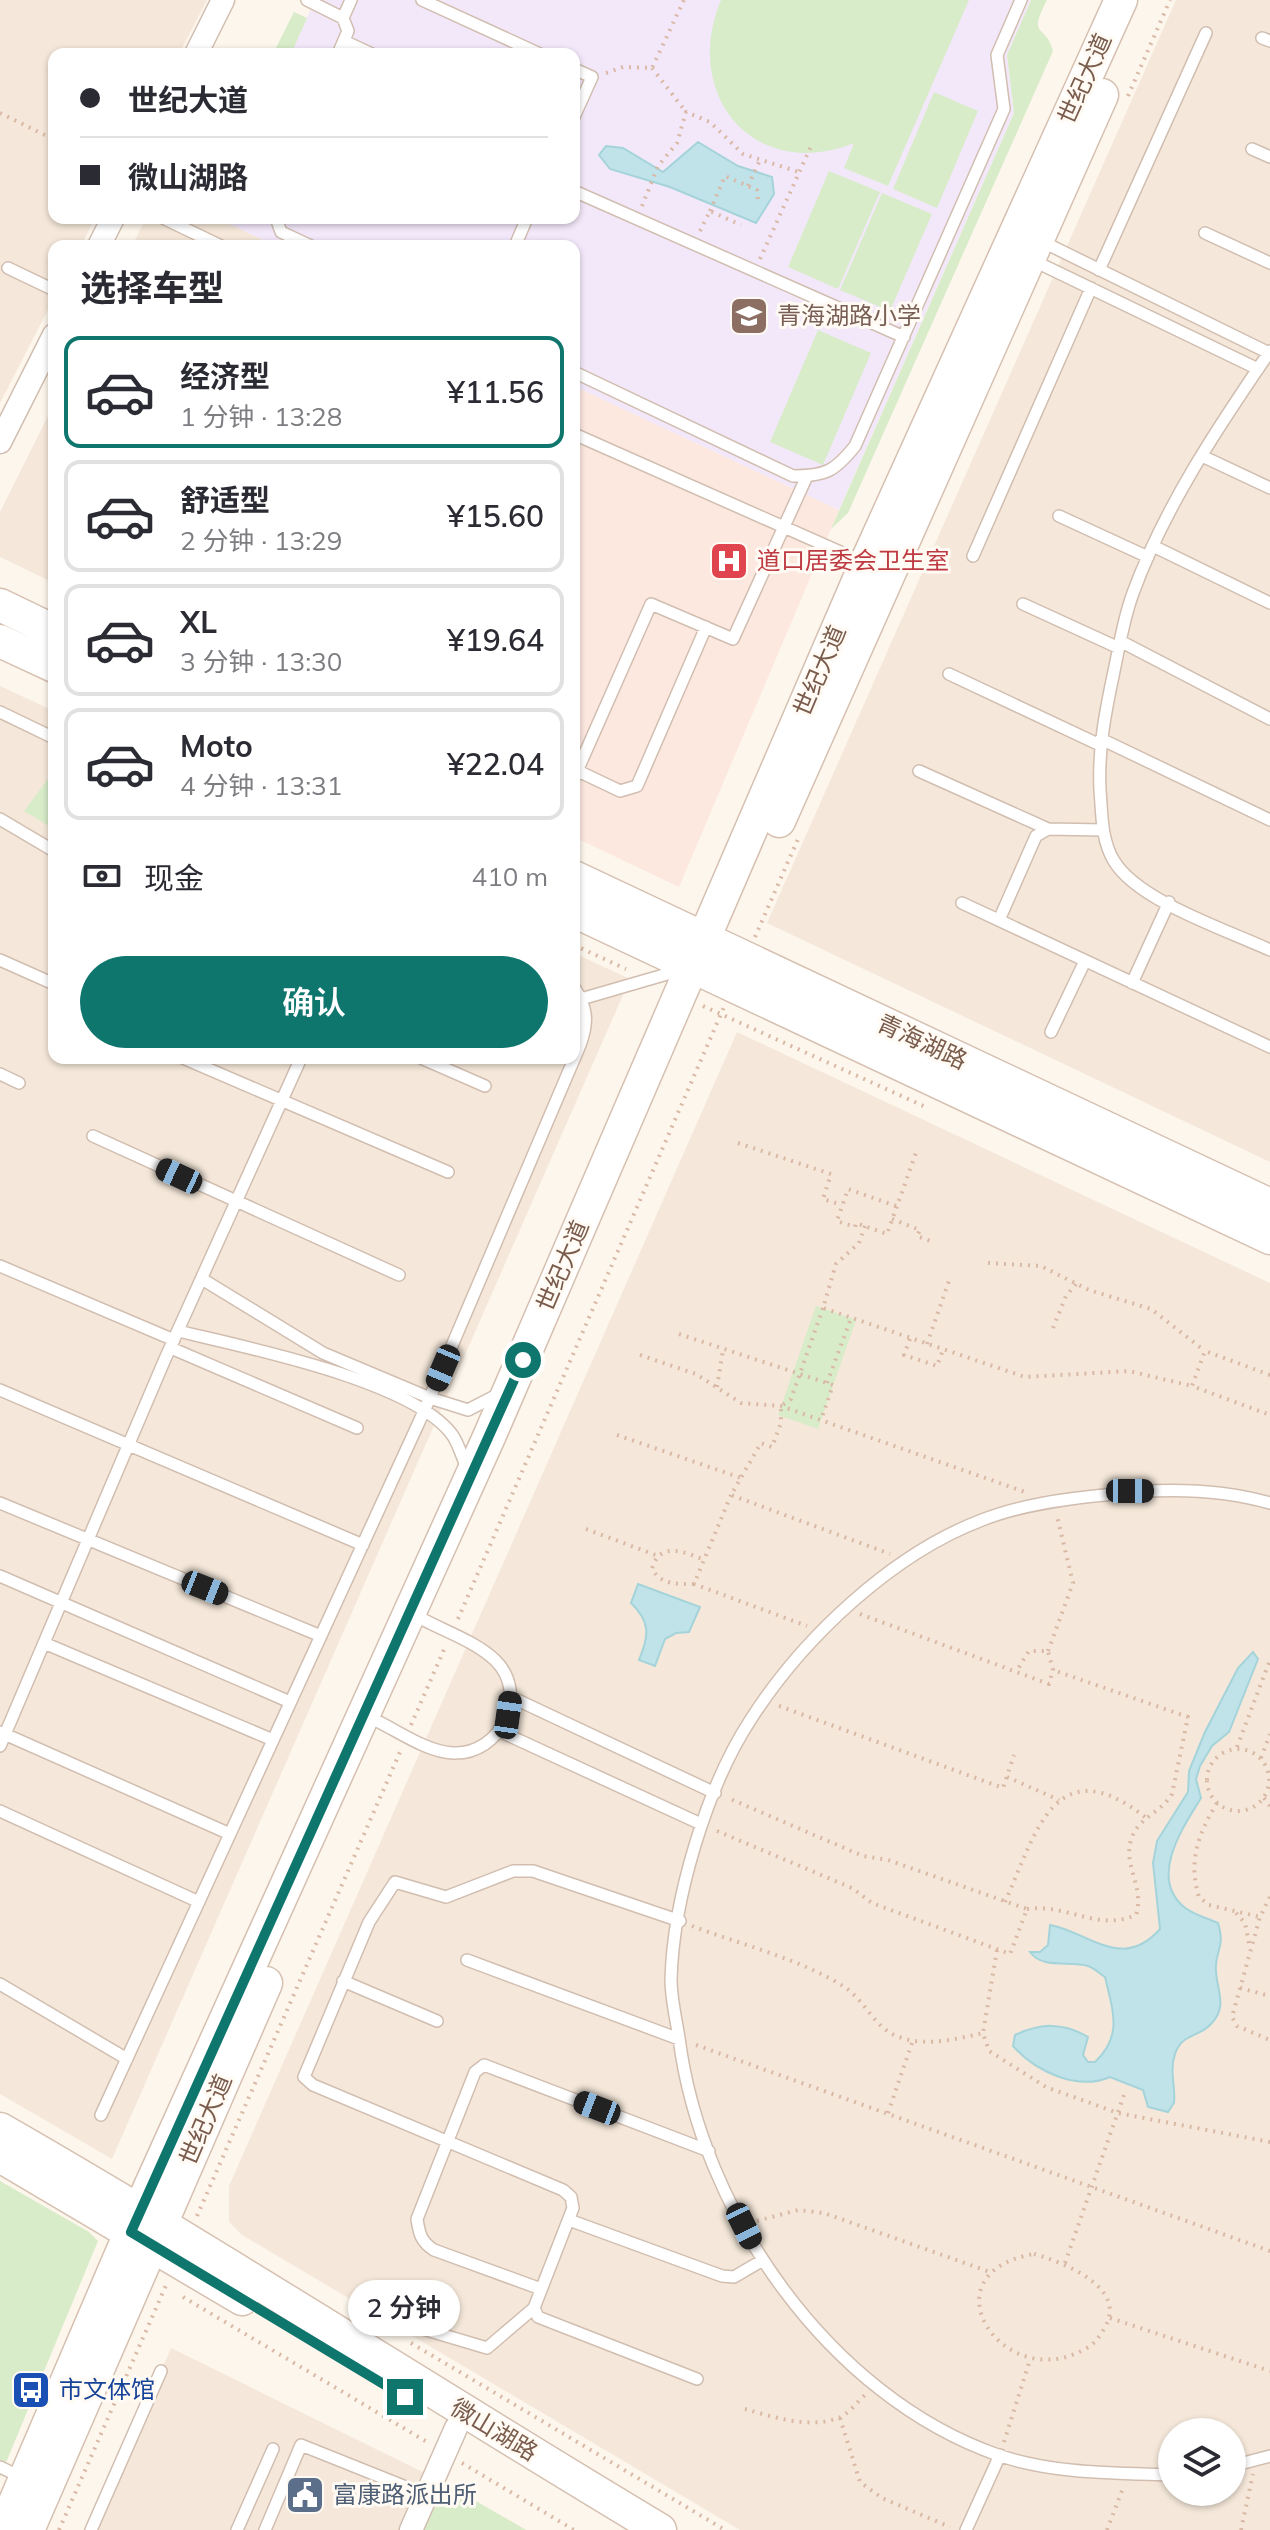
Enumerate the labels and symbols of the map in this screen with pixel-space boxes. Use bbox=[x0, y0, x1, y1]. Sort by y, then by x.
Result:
street label: 世纪大道 bbox=[1051, 29, 1117, 129]
school or university icon: 青海湖路小学 bbox=[728, 295, 770, 337]
place label: 青海湖路小学 bbox=[777, 300, 921, 330]
hospital icon: 道口居委会卫生室 bbox=[708, 540, 750, 582]
place label: 道口居委会卫生室 bbox=[757, 545, 949, 575]
street label: 世纪大道 bbox=[787, 621, 852, 721]
street label: 青海湖路 bbox=[873, 1007, 972, 1075]
car bbox=[152, 1155, 206, 1197]
street label: 世纪大道 bbox=[530, 1216, 595, 1316]
car bbox=[423, 1341, 463, 1395]
route start bbox=[505, 1342, 541, 1378]
car bbox=[1106, 1479, 1154, 1503]
car bbox=[178, 1568, 232, 1608]
car bbox=[493, 1690, 523, 1740]
street label: 世纪大道 bbox=[173, 2070, 238, 2170]
car bbox=[570, 2088, 624, 2128]
car bbox=[723, 2199, 765, 2253]
callout: 2 分钟 bbox=[349, 2281, 461, 2337]
bus stop icon: 市文体馆 bbox=[10, 2369, 52, 2411]
place label: 市文体馆 bbox=[59, 2374, 155, 2404]
route end bbox=[387, 2379, 423, 2415]
street label: 微山湖路 bbox=[446, 2392, 543, 2467]
public building icon: 富康路派出所 bbox=[284, 2474, 326, 2516]
place label: 富康路派出所 bbox=[333, 2479, 477, 2509]

